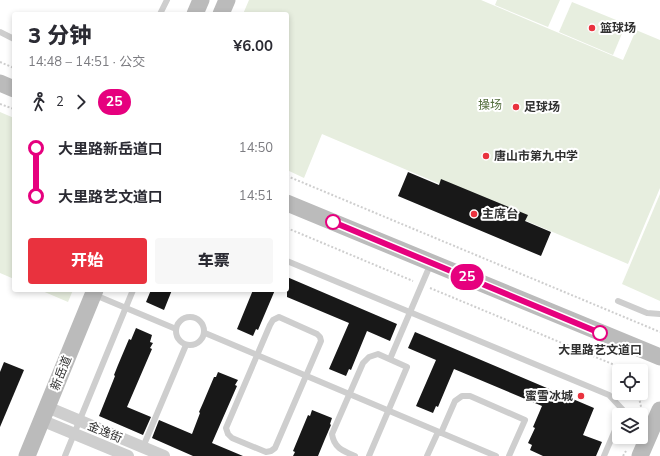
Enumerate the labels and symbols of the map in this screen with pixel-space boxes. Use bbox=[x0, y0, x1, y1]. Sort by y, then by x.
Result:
place label: 篮球场 bbox=[600, 20, 636, 36]
marker: 篮球场 bbox=[587, 23, 597, 33]
park label: 操场 bbox=[478, 97, 502, 113]
place label: 足球场 bbox=[524, 99, 560, 115]
marker: 足球场 bbox=[511, 102, 521, 112]
place label: 唐山市第九中学 bbox=[494, 148, 578, 164]
marker: 唐山市第九中学 bbox=[481, 151, 491, 161]
place label: 主席台 bbox=[482, 206, 518, 222]
marker: 主席台 bbox=[469, 209, 479, 219]
unlabelled marker bbox=[325, 214, 341, 230]
line badge: 25 bbox=[449, 264, 485, 290]
marker: 大里路艺文道口 bbox=[592, 325, 608, 341]
place label: 大里路艺文道口 bbox=[558, 342, 642, 358]
street label: 新岳道 bbox=[47, 353, 75, 393]
place label: 蜜雪冰城 bbox=[525, 388, 573, 404]
marker: 蜜雪冰城 bbox=[576, 391, 586, 401]
street label: 金逸街 bbox=[85, 418, 125, 446]

